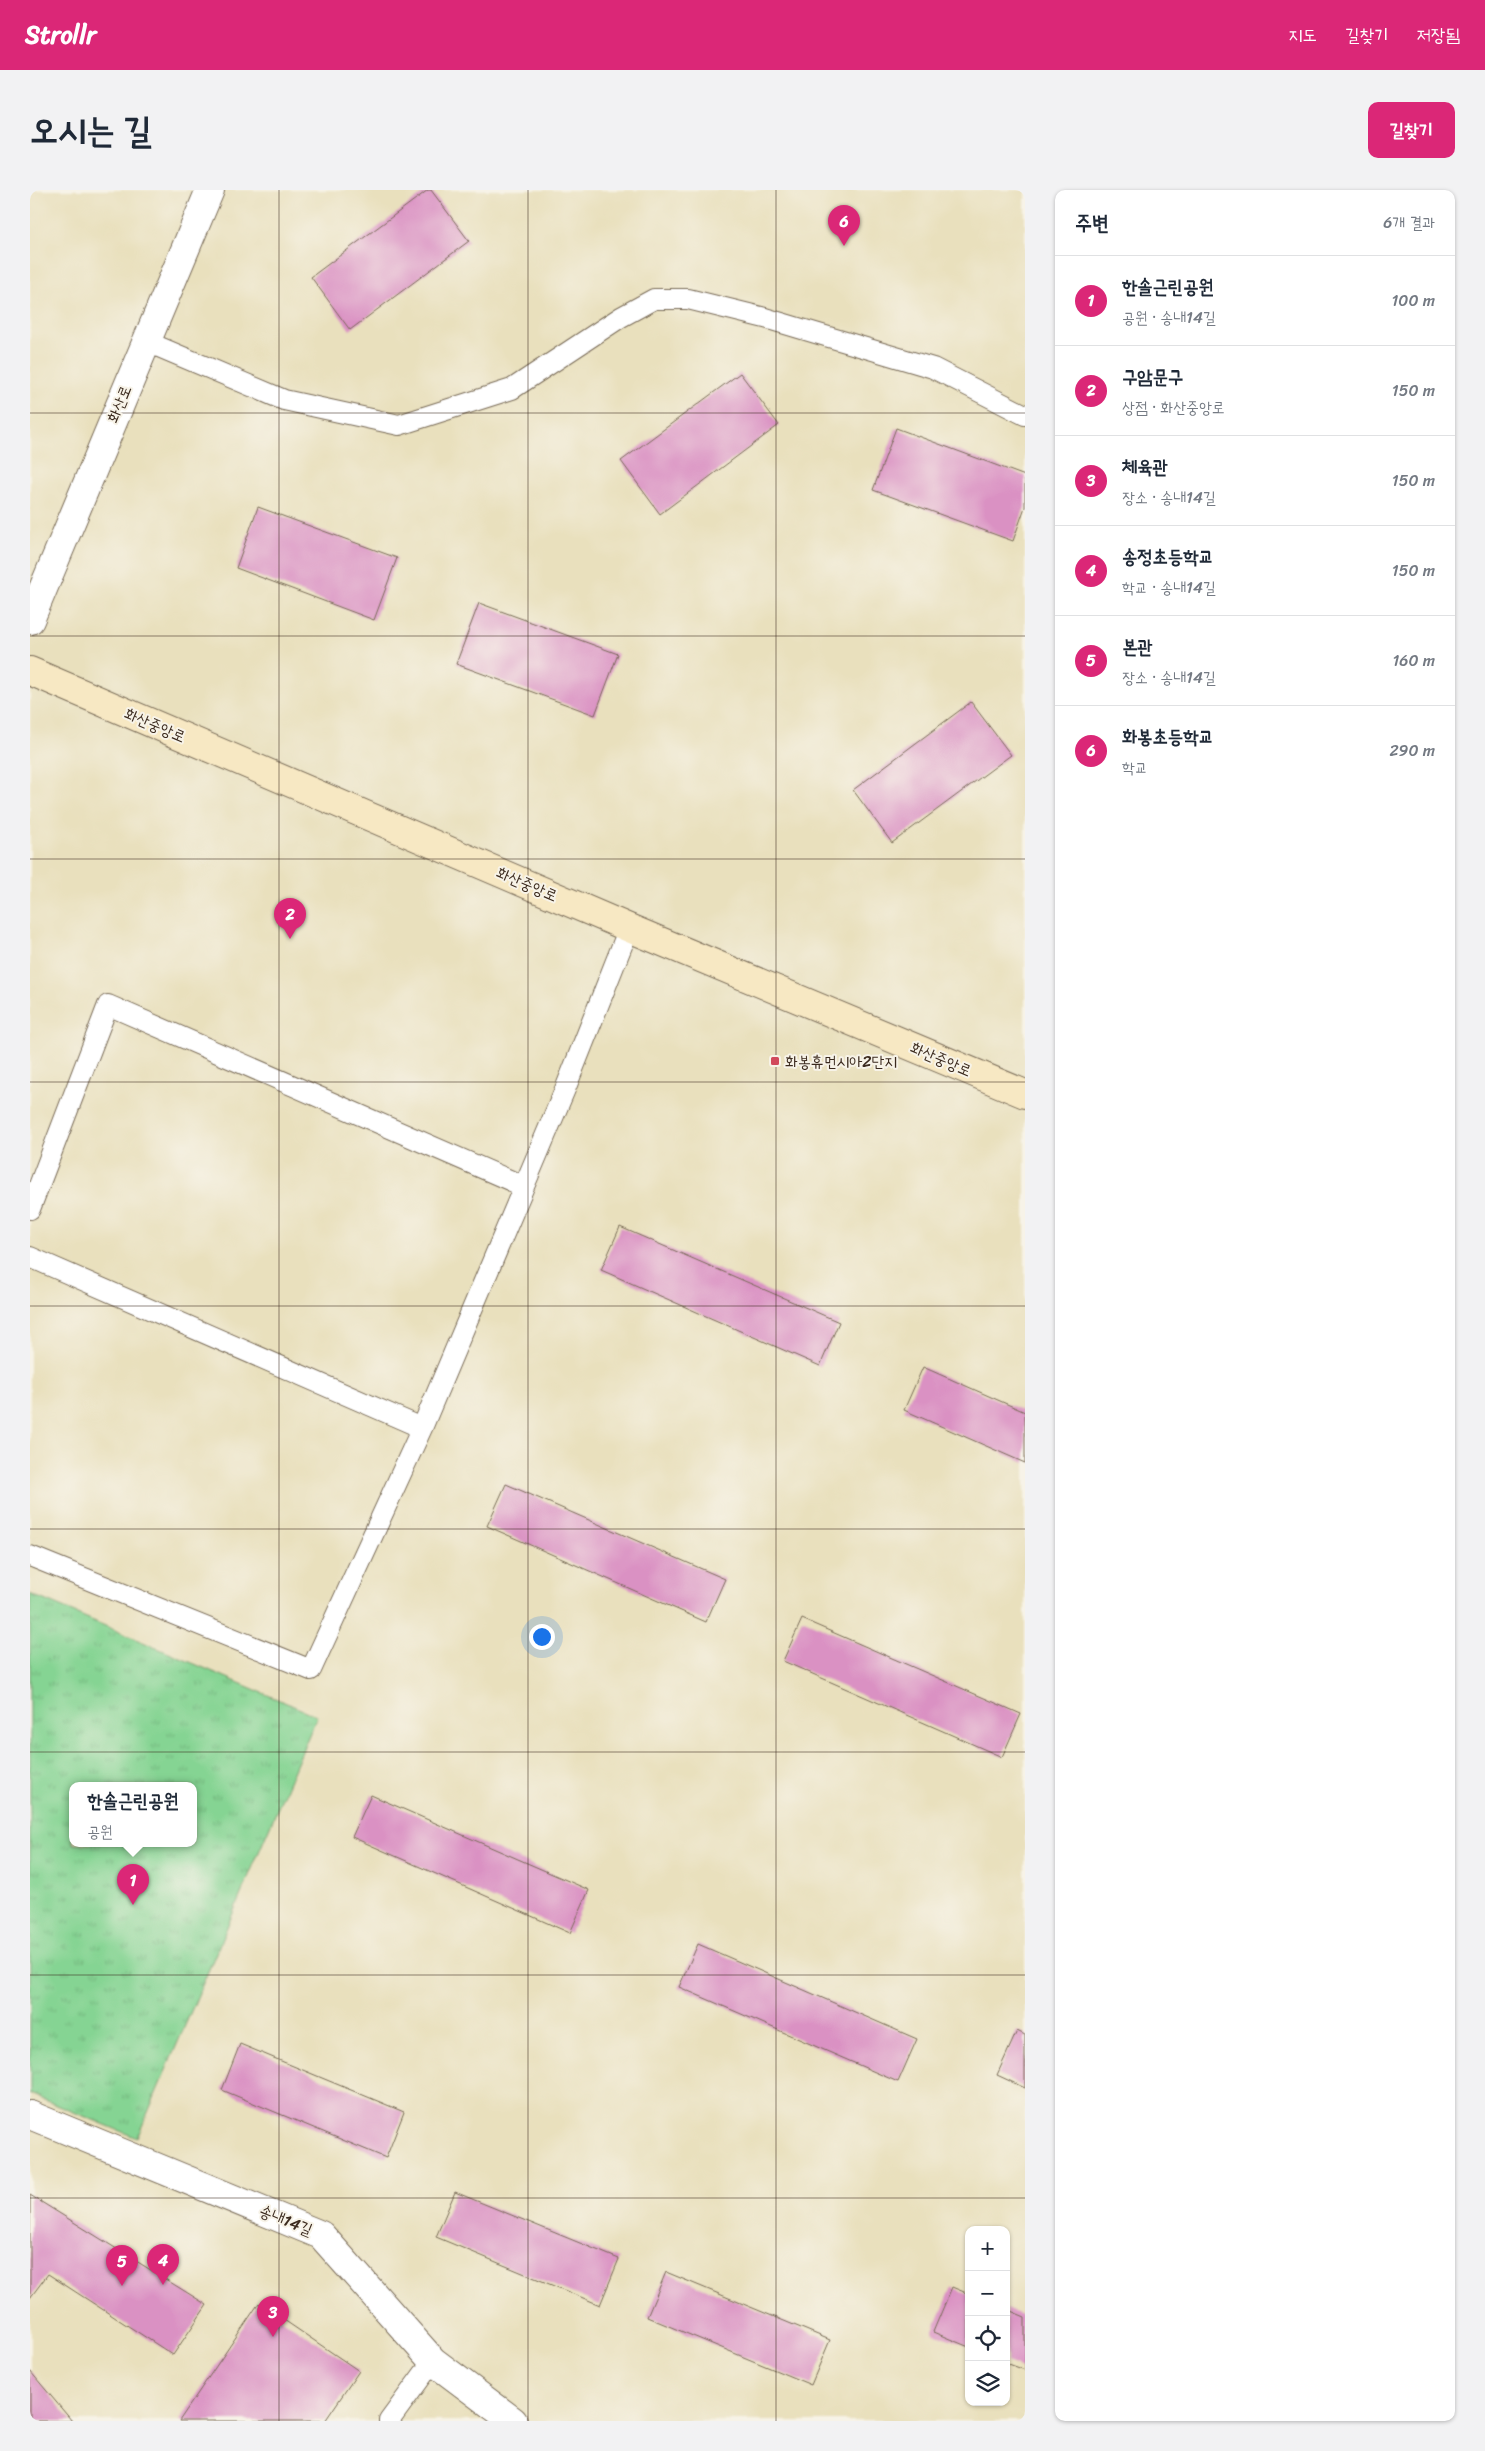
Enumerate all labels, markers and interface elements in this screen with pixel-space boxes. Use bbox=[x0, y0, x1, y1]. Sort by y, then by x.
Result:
text: Strollr bbox=[25, 14, 96, 56]
text: 지도 bbox=[1288, 19, 1317, 51]
text: 길찾기 bbox=[1345, 19, 1389, 51]
text: 저장됨 bbox=[1417, 19, 1460, 51]
text: 오시는 길 bbox=[30, 99, 152, 161]
button: 길찾기 bbox=[1368, 102, 1455, 158]
text: 주변 bbox=[1075, 204, 1109, 242]
pin: 6 bbox=[828, 205, 860, 246]
text: 6개 결과 bbox=[1383, 208, 1435, 237]
text: 한솔근린공원 bbox=[1122, 270, 1214, 303]
text: 1 bbox=[1088, 286, 1094, 315]
text: 100 m bbox=[1391, 286, 1435, 315]
text: 공원 · 송내14길 bbox=[1122, 303, 1216, 332]
text: 구암문구 bbox=[1122, 360, 1183, 393]
text: 2 bbox=[1086, 376, 1096, 405]
text: 150 m bbox=[1392, 376, 1435, 405]
street label: 화산로 bbox=[98, 381, 140, 427]
text: 상점 · 화산중앙로 bbox=[1122, 393, 1225, 422]
text: 체육관 bbox=[1122, 450, 1168, 483]
text: 3 bbox=[1087, 466, 1095, 495]
text: 150 m bbox=[1392, 466, 1435, 495]
text: 장소 · 송내14길 bbox=[1122, 483, 1216, 512]
text: 송정초등학교 bbox=[1122, 540, 1214, 573]
text: 4 bbox=[1086, 556, 1096, 585]
text: 150 m bbox=[1392, 556, 1435, 585]
text: 학교 · 송내14길 bbox=[1122, 573, 1216, 602]
text: 본관 bbox=[1122, 630, 1153, 663]
text: 5 bbox=[1086, 646, 1096, 675]
text: 160 m bbox=[1392, 646, 1435, 675]
text: 장소 · 송내14길 bbox=[1122, 663, 1216, 692]
street label: 화산중앙로 bbox=[120, 699, 190, 751]
text: 화봉초등학교 bbox=[1122, 720, 1214, 753]
text: 6 bbox=[1086, 736, 1096, 765]
text: 290 m bbox=[1389, 736, 1435, 765]
text: 학교 bbox=[1122, 753, 1148, 782]
street label: 화산중앙로 bbox=[492, 858, 562, 910]
pin: 2 bbox=[274, 898, 306, 939]
street label: 화산중앙로 bbox=[906, 1033, 976, 1085]
place label: 화봉휴먼시아2단지 bbox=[785, 1047, 897, 1076]
marker: 화봉휴먼시아2단지 bbox=[769, 1055, 781, 1067]
your location bbox=[529, 1624, 555, 1650]
popup bbox=[69, 1782, 197, 1847]
text: 한솔근린공원 bbox=[87, 1784, 179, 1817]
text: 공원 bbox=[87, 1817, 113, 1846]
pin: 1 bbox=[117, 1864, 149, 1905]
street label: 송내14길 bbox=[255, 2196, 317, 2244]
map controls bbox=[965, 2226, 1010, 2406]
button: + bbox=[965, 2226, 1010, 2271]
pin: 4 bbox=[147, 2244, 179, 2285]
pin: 5 bbox=[106, 2245, 138, 2286]
button: − bbox=[965, 2271, 1010, 2316]
pin: 3 bbox=[257, 2296, 289, 2337]
button: locate bbox=[965, 2316, 1010, 2361]
button: layers bbox=[965, 2361, 1010, 2406]

